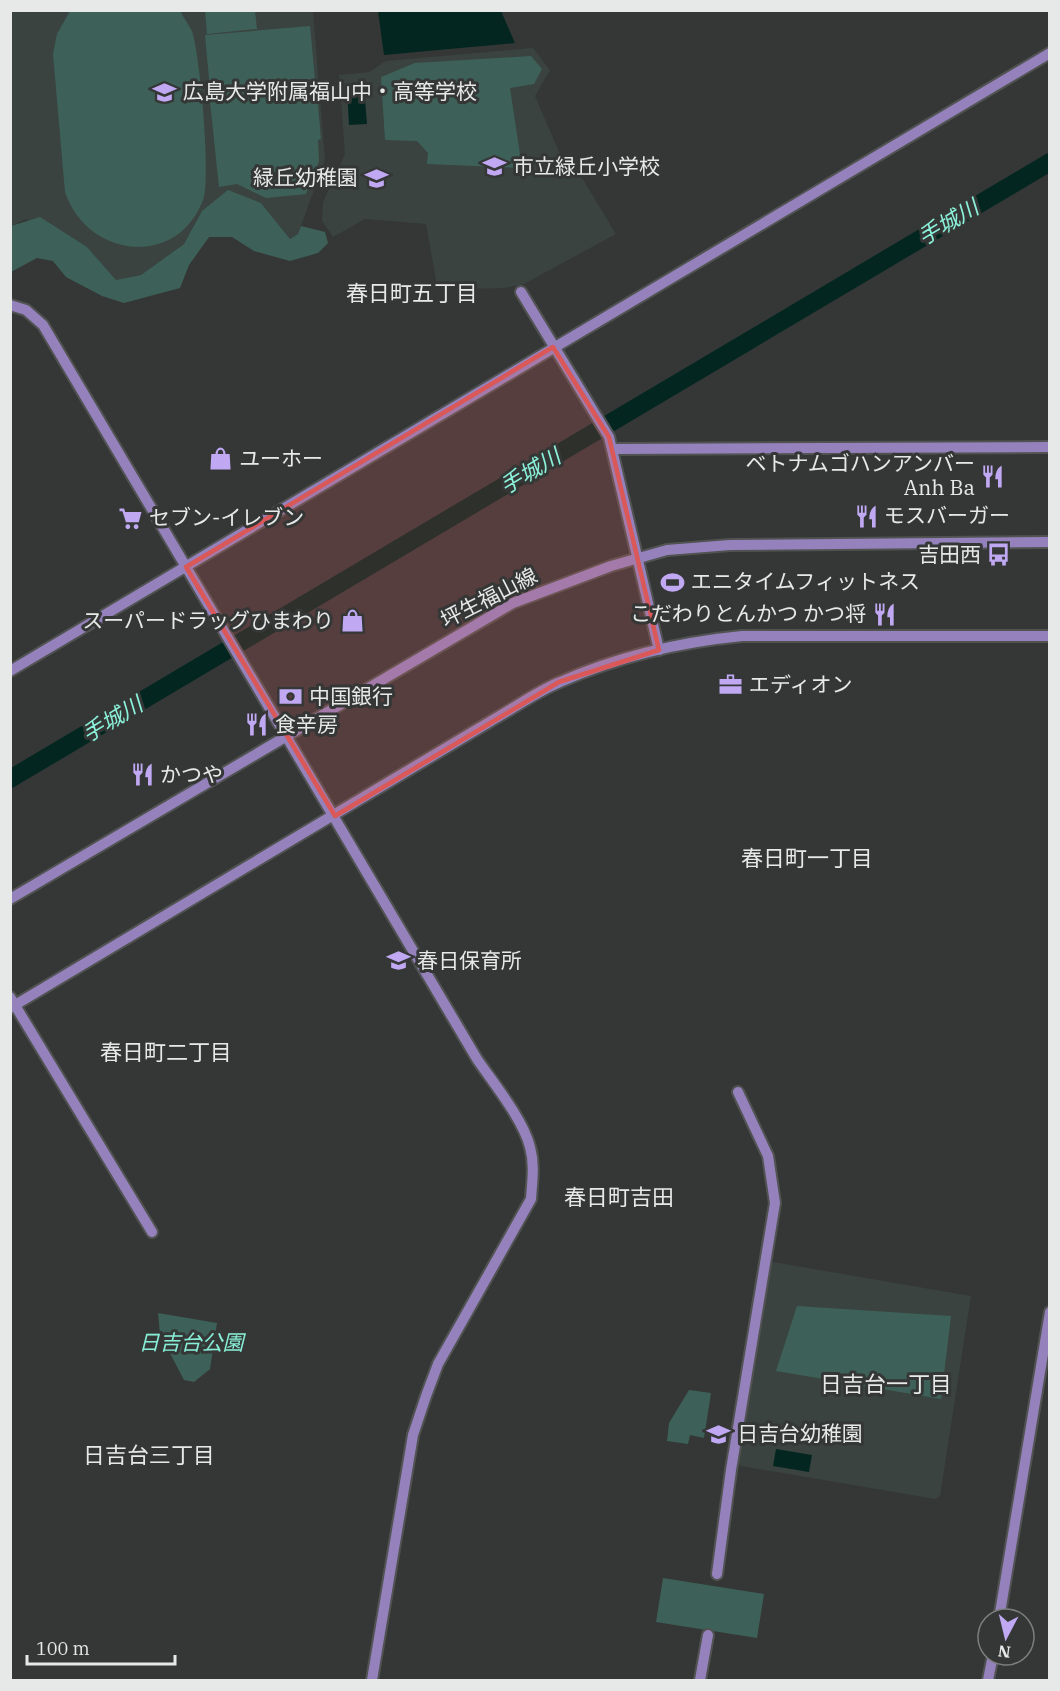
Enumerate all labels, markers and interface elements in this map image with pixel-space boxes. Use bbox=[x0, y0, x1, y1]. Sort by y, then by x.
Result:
place label: 広島大学附属福山中・高等学校 bbox=[183, 77, 477, 105]
school or university icon: 広島大学附属福山中・高等学校 bbox=[152, 79, 178, 105]
place label: 市立緑丘小学校 bbox=[513, 152, 660, 180]
school or university icon: 市立緑丘小学校 bbox=[482, 154, 508, 180]
place label: 緑丘幼稚園 bbox=[253, 163, 358, 191]
school or university icon: 緑丘幼稚園 bbox=[363, 165, 389, 191]
water label: 手城川 bbox=[912, 191, 985, 251]
district label: 春日町五丁目 bbox=[346, 278, 478, 307]
water label: 手城川 bbox=[494, 440, 567, 500]
place label: ユーホー bbox=[239, 444, 323, 472]
shop icon: ユーホー bbox=[208, 446, 234, 472]
place label: ベトナムゴハンアンバー Anh Ba bbox=[745, 449, 975, 501]
restaurant icon: ベトナムゴハンアンバー Anh Ba bbox=[980, 463, 1006, 489]
place label: モスバーガー bbox=[884, 501, 1010, 529]
place label: セブン-イレブン bbox=[149, 503, 304, 531]
restaurant icon: モスバーガー bbox=[853, 503, 879, 529]
supermarket icon: セブン-イレブン bbox=[118, 505, 144, 531]
place label: 吉田西 bbox=[918, 540, 981, 568]
bus stop icon: 吉田西 bbox=[986, 542, 1012, 568]
street label: 坪生福山線 bbox=[435, 561, 542, 633]
place label: エニタイムフィットネス bbox=[691, 567, 920, 595]
sports icon: エニタイムフィットネス bbox=[660, 569, 686, 595]
place label: こだわりとんかつ かつ将 bbox=[630, 599, 866, 627]
restaurant icon: こだわりとんかつ かつ将 bbox=[871, 601, 897, 627]
place label: スーパードラッグひまわり bbox=[82, 606, 334, 634]
shop icon: スーパードラッグひまわり bbox=[339, 608, 365, 634]
place label: エディオン bbox=[749, 670, 853, 698]
office icon: エディオン bbox=[718, 672, 744, 698]
place label: 中国銀行 bbox=[309, 682, 393, 710]
bank icon: 中国銀行 bbox=[278, 684, 304, 710]
water label: 手城川 bbox=[76, 688, 149, 748]
place label: 食辛房 bbox=[275, 710, 338, 738]
restaurant icon: 食辛房 bbox=[244, 712, 270, 738]
place label: かつや bbox=[160, 760, 223, 788]
restaurant icon: かつや bbox=[129, 762, 155, 788]
district label: 春日町一丁目 bbox=[741, 843, 873, 872]
place label: 春日保育所 bbox=[417, 946, 522, 974]
school or university icon: 春日保育所 bbox=[386, 948, 412, 974]
district label: 春日町二丁目 bbox=[100, 1037, 232, 1066]
district label: 春日町吉田 bbox=[564, 1182, 674, 1211]
park label: 日吉台公園 bbox=[139, 1328, 246, 1356]
district label: 日吉台一丁目 bbox=[820, 1369, 952, 1398]
place label: 日吉台幼稚園 bbox=[737, 1419, 863, 1447]
school or university icon: 日吉台幼稚園 bbox=[706, 1421, 732, 1447]
district label: 日吉台三丁目 bbox=[83, 1440, 215, 1469]
north arrow bbox=[976, 1607, 1036, 1667]
scale bar bbox=[27, 1628, 176, 1666]
text: 100 m bbox=[36, 1637, 90, 1660]
text: N bbox=[997, 1641, 1012, 1663]

